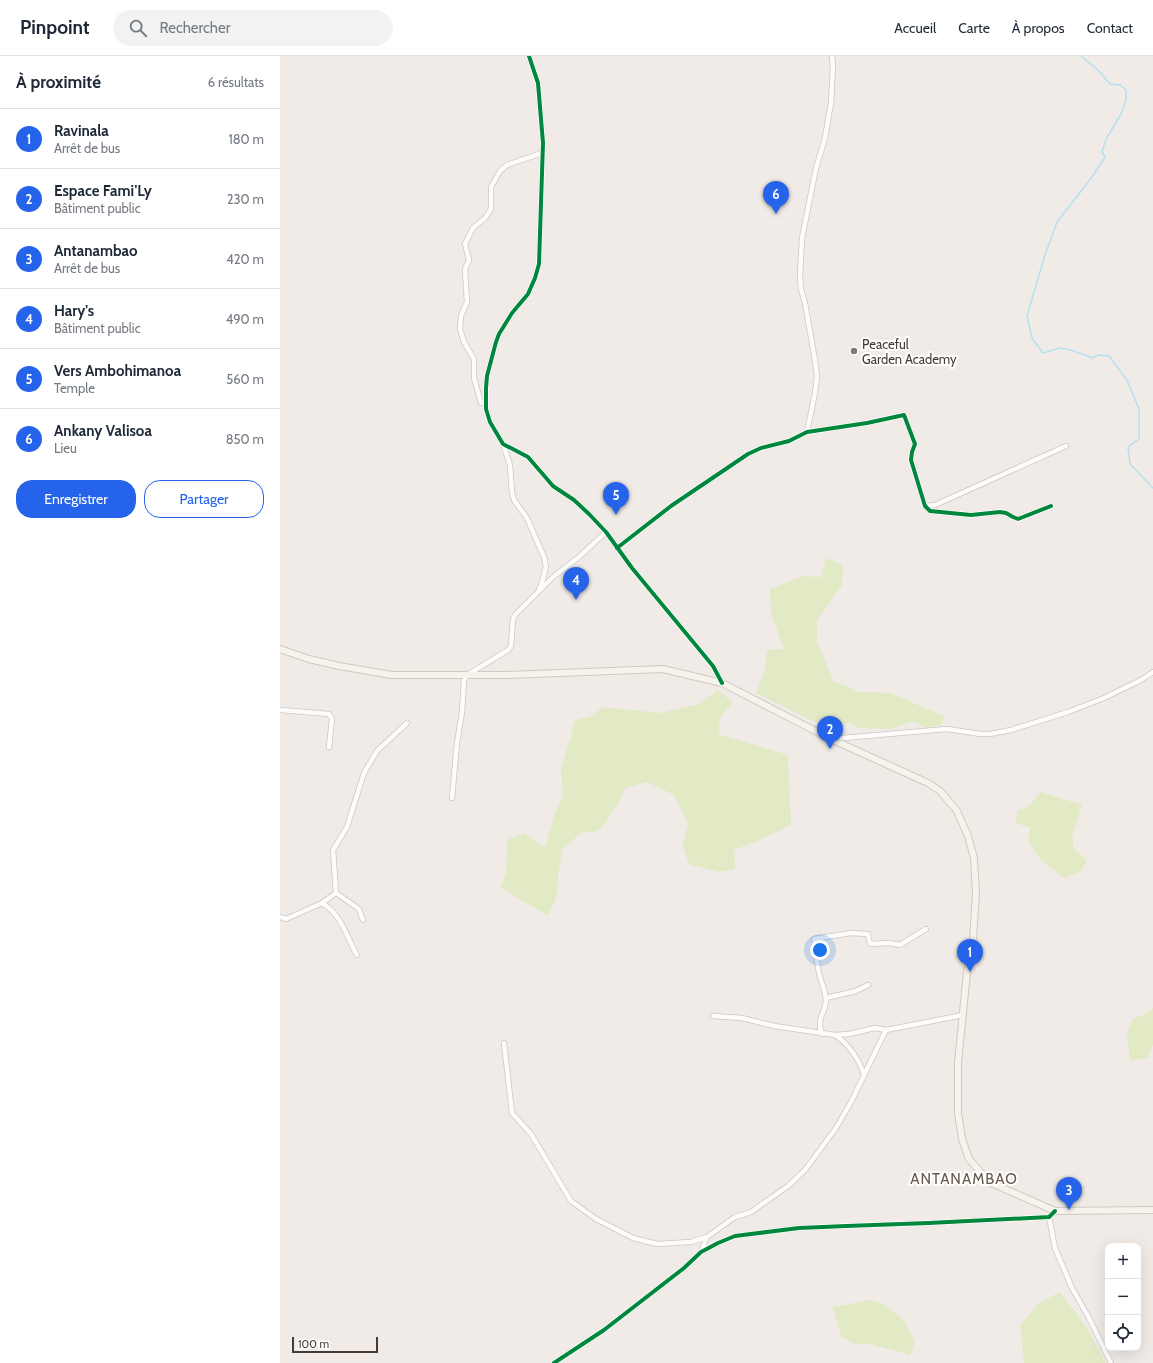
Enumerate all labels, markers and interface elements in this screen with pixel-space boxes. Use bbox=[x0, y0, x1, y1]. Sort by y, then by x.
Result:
search box bbox=[113, 10, 393, 46]
text: Pinpoint bbox=[20, 16, 89, 39]
icon: search bbox=[127, 17, 149, 39]
text: Rechercher bbox=[159, 19, 230, 37]
text: Accueil bbox=[894, 19, 936, 37]
text: Carte bbox=[958, 19, 990, 37]
text: À propos bbox=[1012, 19, 1065, 37]
text: Contact bbox=[1087, 19, 1133, 37]
text: À proximité bbox=[16, 72, 101, 92]
text: 6 résultats bbox=[208, 74, 264, 90]
text: Ravinala bbox=[54, 122, 109, 140]
text: 1 bbox=[27, 131, 31, 147]
text: 180 m bbox=[228, 131, 264, 147]
text: Arrêt de bus bbox=[54, 140, 120, 156]
pin: 6 bbox=[763, 181, 789, 214]
text: Espace Fami'Ly bbox=[54, 182, 152, 200]
text: 2 bbox=[26, 191, 32, 207]
text: 230 m bbox=[227, 191, 264, 207]
text: Bâtiment public bbox=[54, 200, 141, 216]
text: Antanambao bbox=[54, 242, 138, 260]
text: 3 bbox=[25, 251, 33, 267]
text: 420 m bbox=[226, 251, 264, 267]
text: Arrêt de bus bbox=[54, 260, 120, 276]
text: Hary's bbox=[54, 302, 94, 320]
text: 4 bbox=[25, 311, 33, 327]
text: 490 m bbox=[226, 311, 264, 327]
text: Bâtiment public bbox=[54, 320, 141, 336]
place label: Peaceful Garden Academy bbox=[862, 336, 957, 367]
marker: Peaceful Garden Academy bbox=[849, 346, 859, 356]
text: Vers Ambohimanoa bbox=[54, 362, 181, 380]
text: 5 bbox=[26, 371, 32, 387]
text: 560 m bbox=[226, 371, 264, 387]
text: Temple bbox=[54, 380, 95, 396]
text: Ankany Valisoa bbox=[54, 422, 152, 440]
text: 6 bbox=[25, 431, 33, 447]
text: 850 m bbox=[226, 431, 264, 447]
text: Lieu bbox=[54, 440, 77, 456]
button: Enregistrer bbox=[16, 480, 136, 518]
button: Partager bbox=[144, 480, 264, 518]
pin: 5 bbox=[603, 482, 629, 515]
pin: 4 bbox=[563, 567, 589, 600]
pin: 2 bbox=[817, 716, 843, 749]
pin: 1 bbox=[957, 939, 983, 972]
your location bbox=[810, 940, 830, 960]
district label: ANTANAMBAO bbox=[910, 1170, 1018, 1188]
pin: 3 bbox=[1056, 1177, 1082, 1210]
map controls bbox=[1105, 1243, 1141, 1351]
button: + bbox=[1105, 1243, 1141, 1279]
button: − bbox=[1105, 1279, 1141, 1315]
button: locate bbox=[1105, 1315, 1141, 1351]
scale bar bbox=[292, 1335, 378, 1354]
text: 100 m bbox=[298, 1337, 329, 1351]

